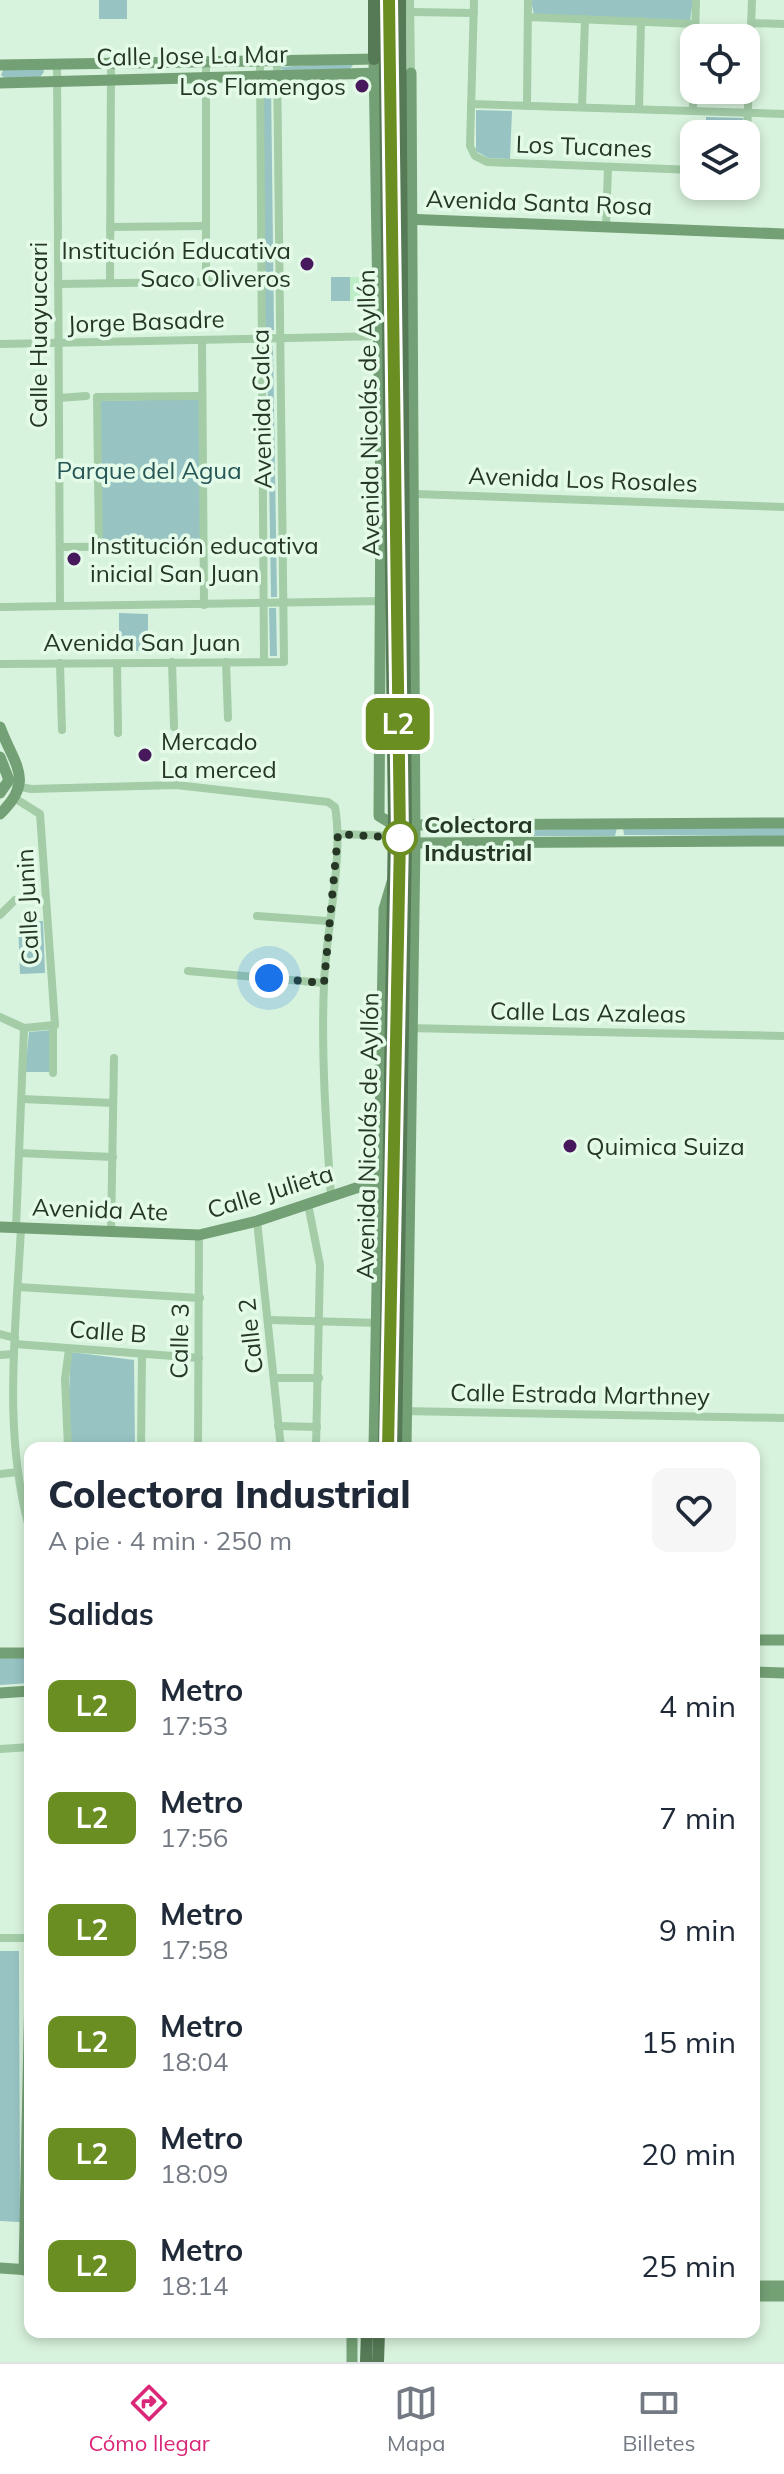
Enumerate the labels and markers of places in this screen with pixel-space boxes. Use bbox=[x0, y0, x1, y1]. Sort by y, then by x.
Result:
place label: Los Flamengos bbox=[179, 71, 346, 101]
marker: Los Flamengos bbox=[353, 77, 371, 95]
place label: Institución Educativa Saco Oliveros bbox=[61, 235, 291, 293]
marker: Institución Educativa Saco Oliveros bbox=[298, 255, 316, 273]
place label: Institución educativa inicial San Juan bbox=[90, 530, 319, 588]
marker: Institución educativa inicial San Juan bbox=[65, 550, 83, 568]
place label: Mercado La merced bbox=[161, 726, 277, 784]
marker: Mercado La merced bbox=[136, 746, 154, 764]
place label: Colectora Industrial bbox=[424, 809, 533, 867]
marker: Colectora Industrial bbox=[383, 821, 417, 855]
place label: Quimica Suiza bbox=[586, 1131, 745, 1161]
marker: Quimica Suiza bbox=[561, 1137, 579, 1155]

